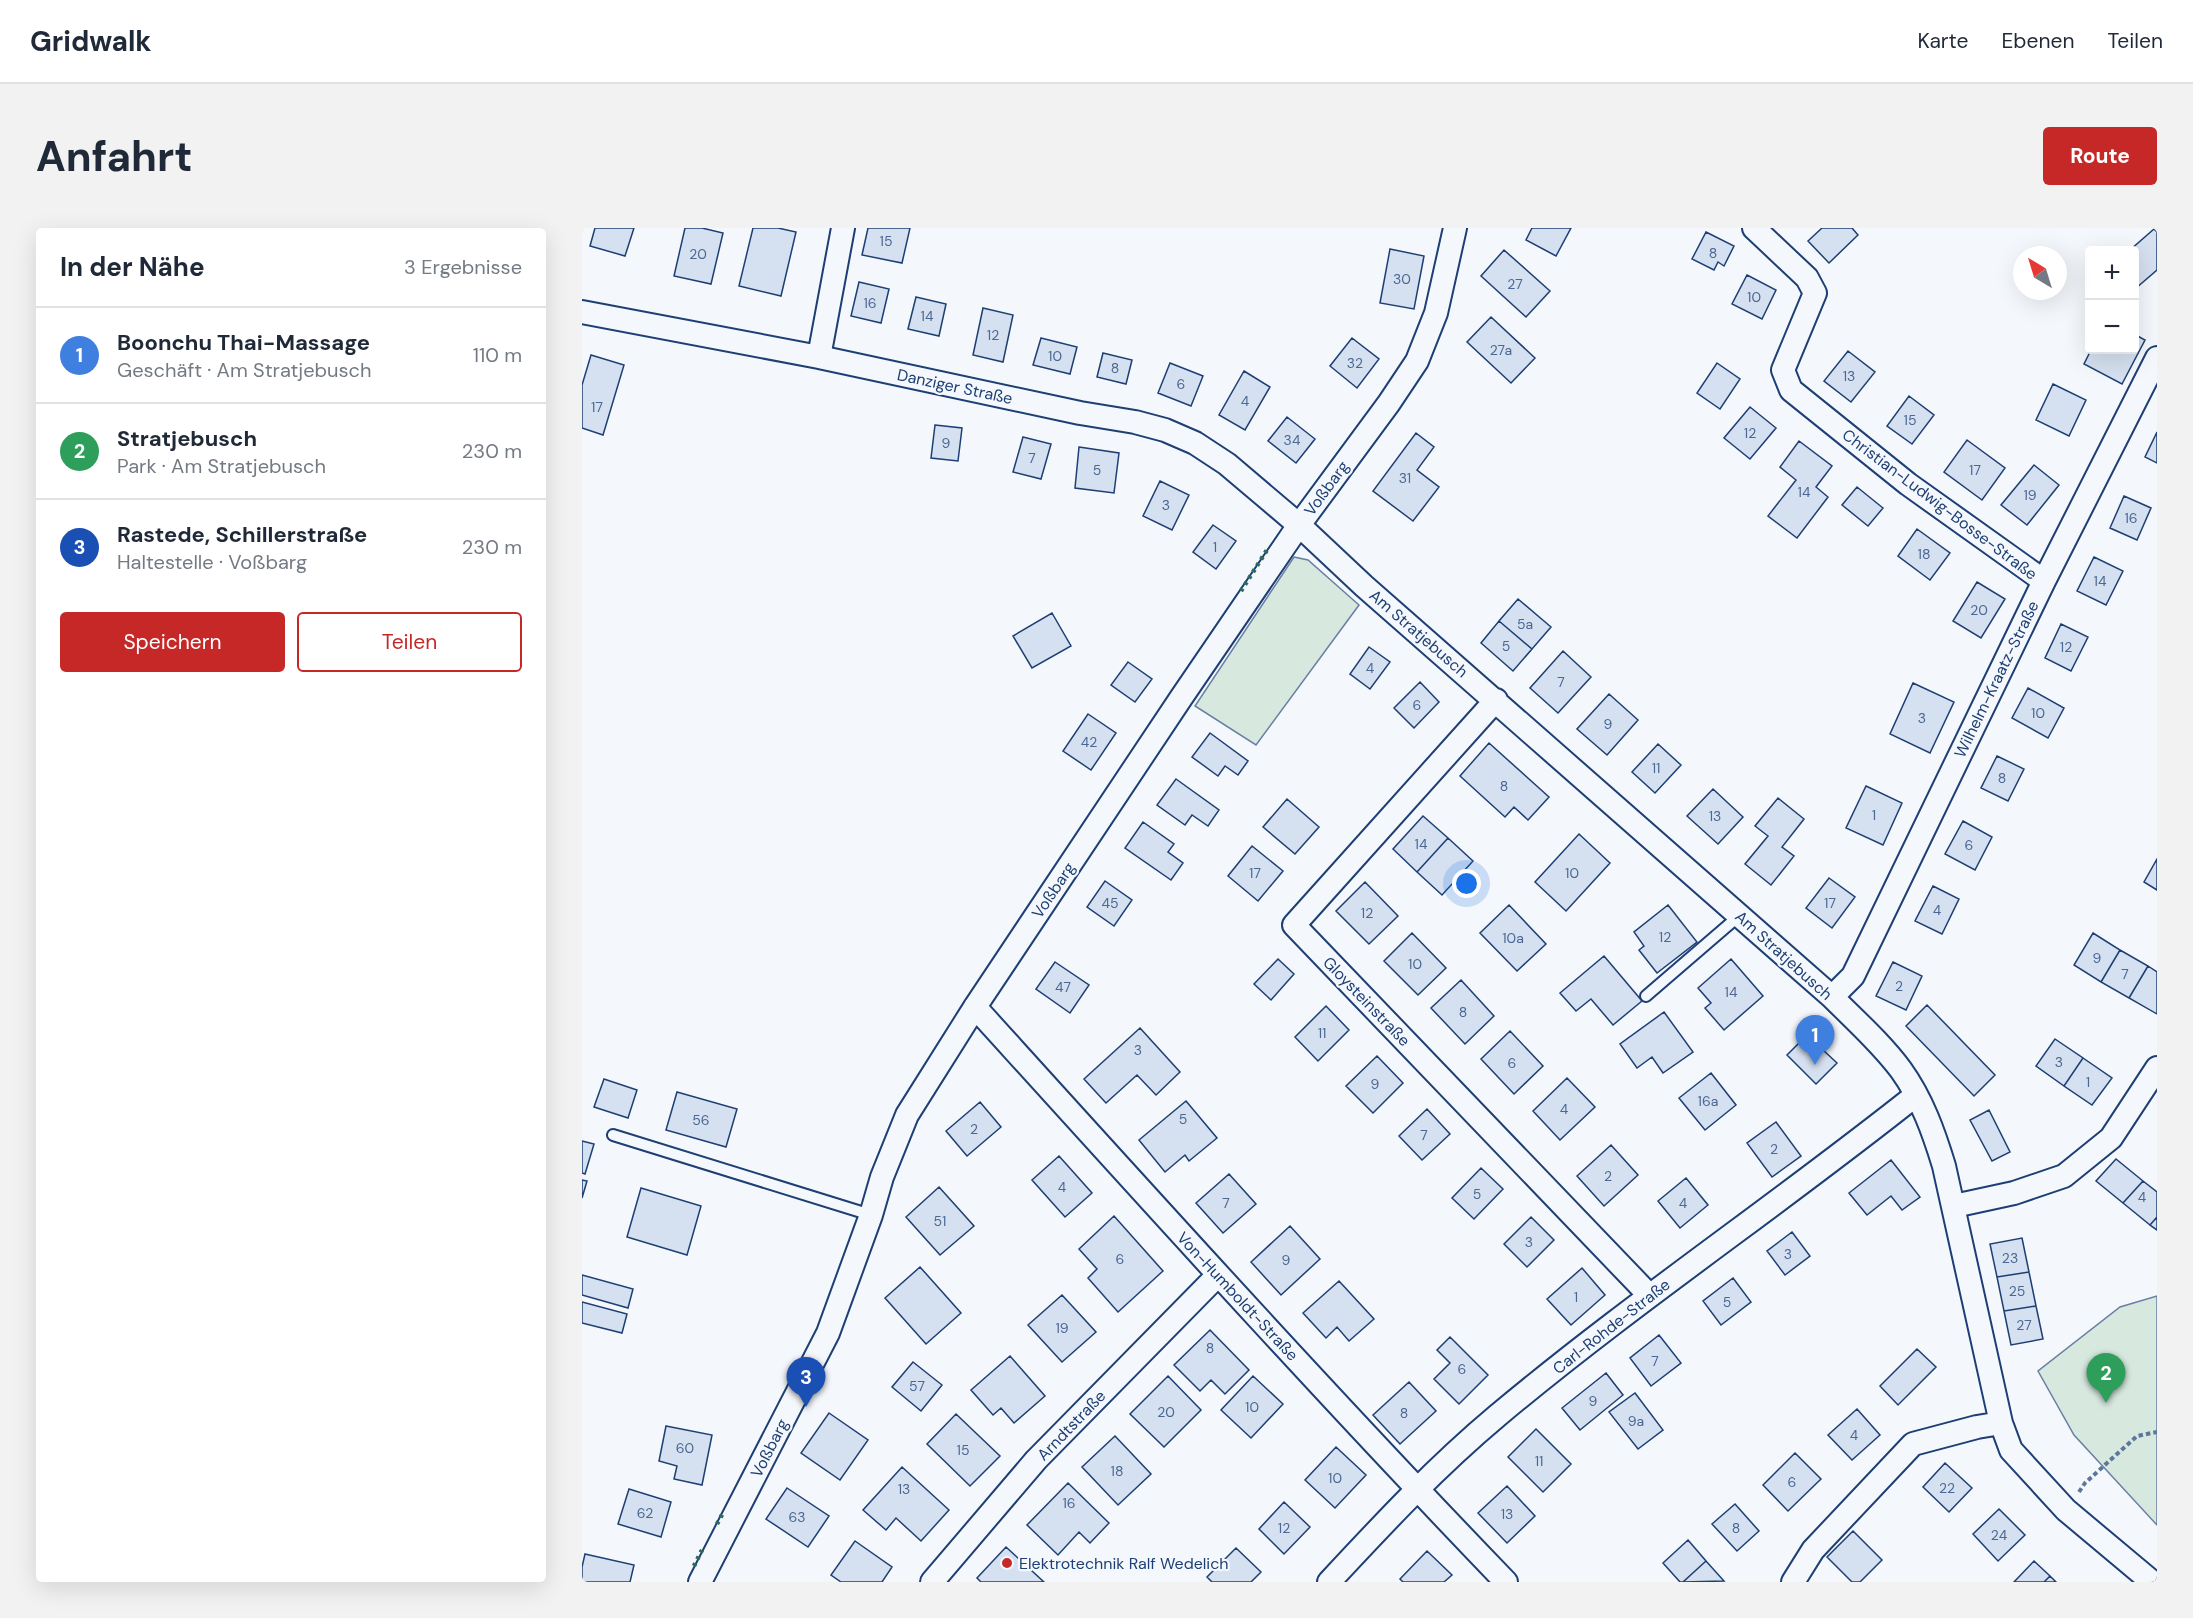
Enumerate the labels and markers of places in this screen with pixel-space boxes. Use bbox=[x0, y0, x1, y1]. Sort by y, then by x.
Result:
pin: 1 bbox=[1796, 1016, 1834, 1065]
pin: 2 bbox=[2086, 1354, 2126, 1403]
pin: 3 bbox=[786, 1358, 826, 1407]
place label: Elektrotechnik Ralf Wedelich bbox=[1019, 1553, 1229, 1574]
marker: Elektrotechnik Ralf Wedelich bbox=[1000, 1556, 1014, 1570]

